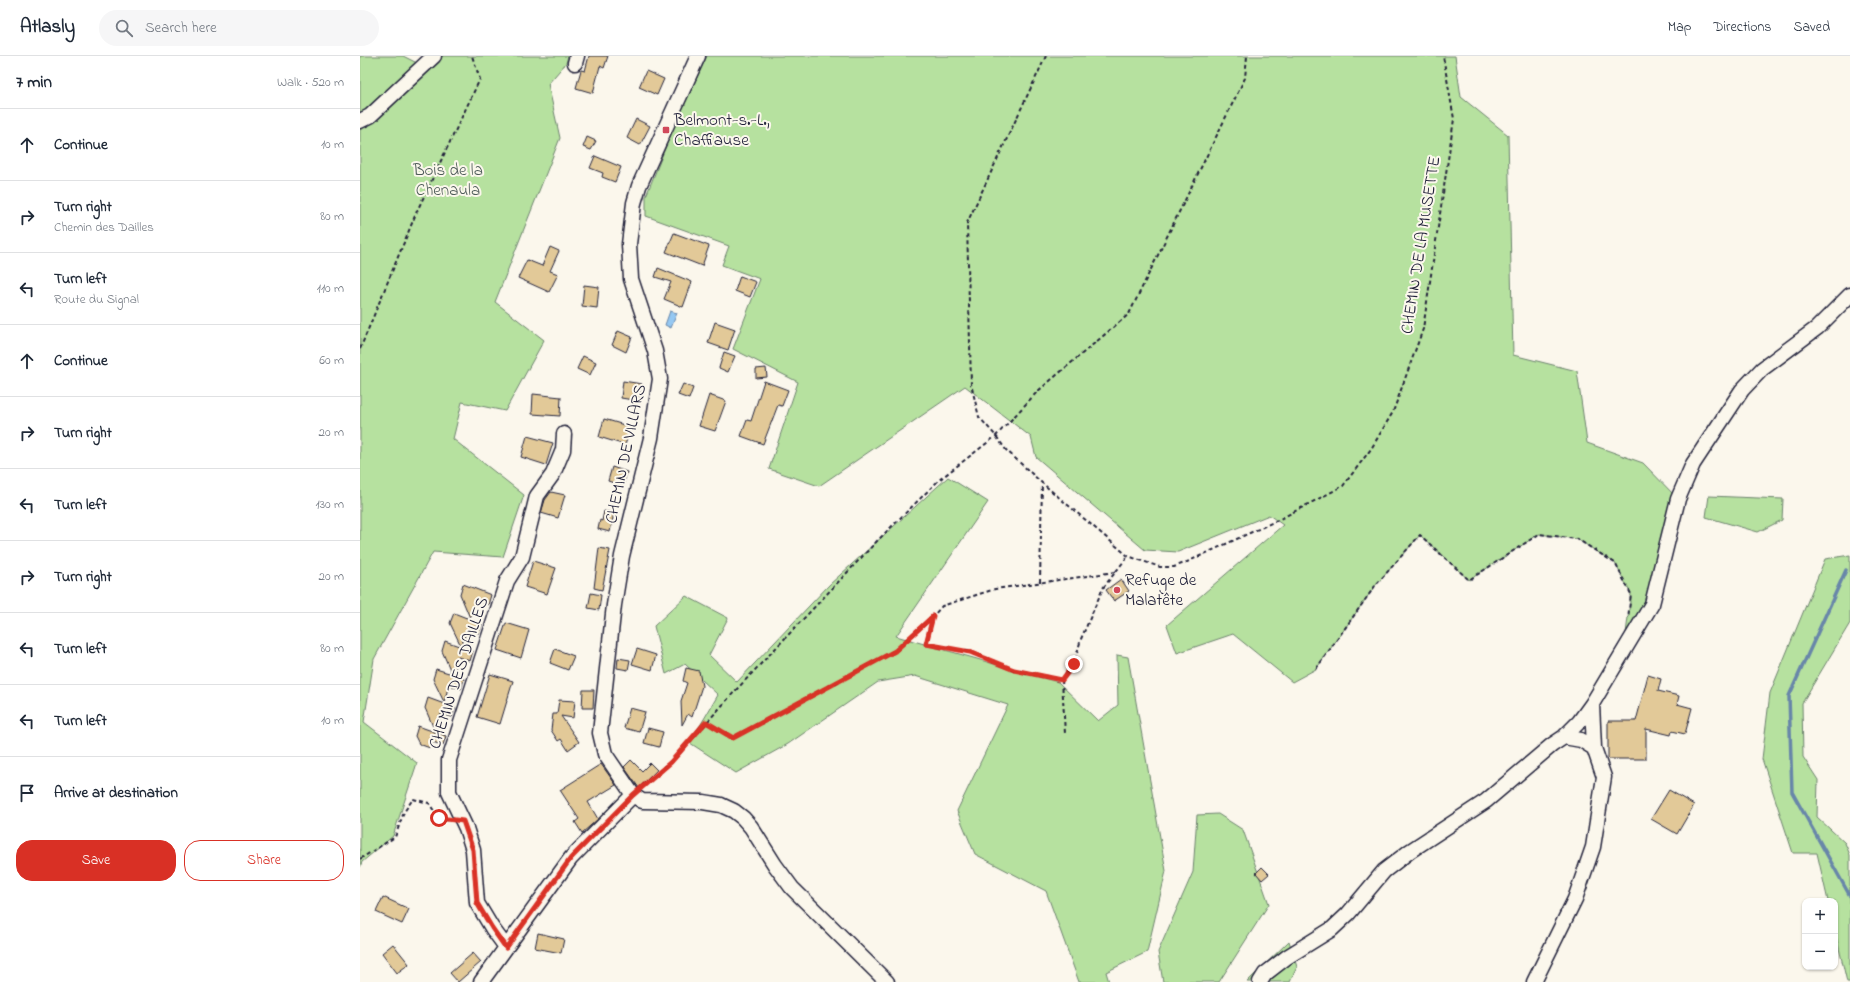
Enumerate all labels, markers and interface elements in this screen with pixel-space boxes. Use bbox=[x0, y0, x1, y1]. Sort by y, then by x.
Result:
search box bbox=[99, 10, 379, 46]
text: Atlasly bbox=[20, 14, 75, 41]
icon: search bbox=[113, 17, 135, 39]
text: Search here bbox=[145, 17, 217, 39]
text: Map bbox=[1668, 17, 1691, 38]
text: Directions bbox=[1713, 17, 1771, 38]
text: Saved bbox=[1793, 17, 1830, 38]
text: 7 min bbox=[16, 70, 52, 95]
text: Walk · 520 m bbox=[277, 73, 344, 92]
place label: Belmont-s.-L., Chaffiause bbox=[673, 108, 770, 153]
marker: Belmont-s.-L., Chaffiause bbox=[661, 125, 671, 135]
icon: ahead bbox=[16, 134, 38, 156]
text: Continue bbox=[54, 134, 108, 156]
text: 10 m bbox=[321, 135, 344, 154]
street label: CHEMIN DE LA MUSETTE bbox=[1395, 154, 1447, 336]
park label: Bois de la Chenaula bbox=[412, 158, 483, 203]
text: Turn right bbox=[54, 196, 112, 218]
icon: right bbox=[16, 206, 38, 228]
text: 80 m bbox=[320, 207, 344, 226]
text: Chemin des Dailles bbox=[54, 218, 154, 237]
text: Turn left bbox=[54, 268, 107, 290]
icon: left bbox=[16, 278, 38, 300]
text: 110 m bbox=[317, 279, 344, 298]
text: Route du Signal bbox=[54, 290, 139, 309]
icon: ahead bbox=[16, 350, 38, 372]
text: Continue bbox=[54, 350, 108, 372]
text: 60 m bbox=[319, 351, 344, 370]
street label: CHEMIN DE VILLARS bbox=[599, 382, 653, 526]
icon: right bbox=[16, 422, 38, 444]
text: Turn right bbox=[54, 422, 112, 444]
text: 20 m bbox=[319, 423, 344, 442]
icon: left bbox=[16, 494, 38, 516]
text: Turn left bbox=[54, 494, 107, 516]
text: 130 m bbox=[316, 495, 344, 514]
icon: right bbox=[16, 566, 38, 588]
text: Turn right bbox=[54, 566, 112, 588]
text: 20 m bbox=[319, 567, 344, 586]
place label: Refuge de Malatête bbox=[1125, 568, 1197, 613]
marker: Refuge de Malatête bbox=[1112, 585, 1122, 595]
street label: CHEMIN DES DAILLES bbox=[423, 594, 495, 752]
icon: left bbox=[16, 638, 38, 660]
text: Turn left bbox=[54, 638, 107, 660]
text: 80 m bbox=[320, 639, 344, 658]
route end bbox=[1065, 655, 1083, 673]
icon: left bbox=[16, 710, 38, 732]
text: Turn left bbox=[54, 710, 107, 732]
text: 10 m bbox=[321, 711, 344, 730]
icon: arrive bbox=[16, 782, 38, 804]
text: Arrive at destination bbox=[54, 782, 178, 804]
route start bbox=[430, 809, 448, 827]
button: Save bbox=[16, 840, 176, 881]
button: Share bbox=[184, 840, 344, 881]
map controls bbox=[1802, 898, 1838, 970]
button: + bbox=[1802, 898, 1838, 934]
button: − bbox=[1802, 934, 1838, 970]

